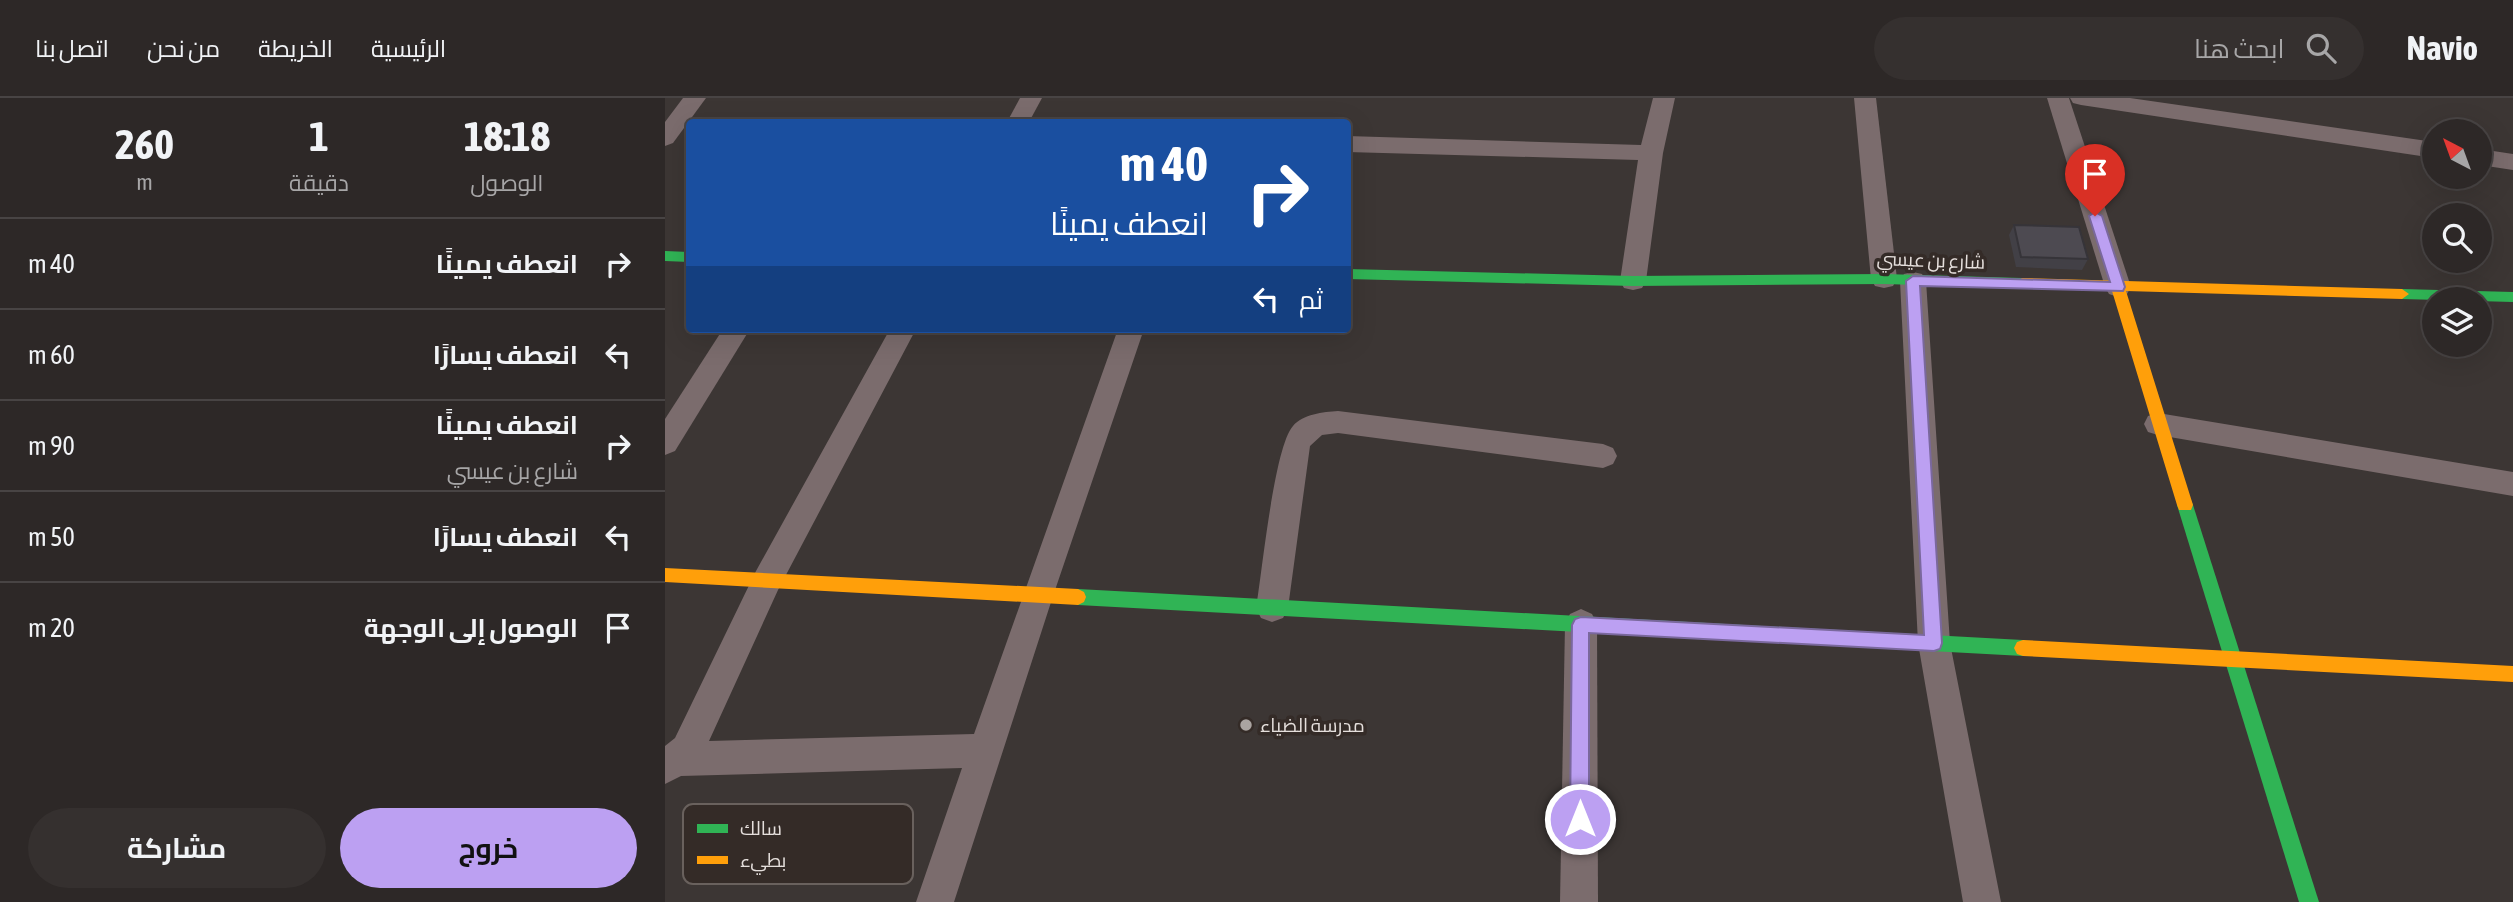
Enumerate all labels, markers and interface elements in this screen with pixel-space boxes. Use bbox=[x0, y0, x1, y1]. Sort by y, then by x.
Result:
search box bbox=[1874, 17, 2364, 80]
icon: search bbox=[2302, 29, 2340, 67]
text: Navio bbox=[2406, 29, 2478, 67]
text: ابحث هنا bbox=[2194, 34, 2284, 64]
text: اتصل بنا bbox=[35, 35, 109, 62]
text: من نحن bbox=[147, 35, 220, 62]
text: الخريطة bbox=[258, 35, 333, 62]
text: الرئيسية bbox=[371, 35, 446, 62]
text: 1 bbox=[309, 112, 329, 160]
text: 18:18 bbox=[464, 112, 550, 160]
north arrow bbox=[2422, 119, 2492, 189]
map controls bbox=[2422, 119, 2492, 357]
text: 260 bbox=[115, 120, 174, 168]
text: 40 m bbox=[1120, 135, 1208, 191]
pin bbox=[2065, 144, 2125, 216]
icon: right bbox=[1232, 147, 1323, 238]
icon: arrive bbox=[2076, 155, 2114, 193]
text: m bbox=[136, 169, 153, 195]
text: دقيقة bbox=[289, 170, 349, 196]
text: الوصول bbox=[470, 170, 544, 196]
button: search bbox=[2422, 203, 2492, 273]
text: انعطف يمينًا bbox=[1050, 205, 1208, 242]
icon: right bbox=[599, 245, 637, 283]
street label: شارع بن عيسي bbox=[1876, 247, 1986, 277]
text: 40 m bbox=[28, 249, 75, 279]
text: انعطف يمينًا bbox=[436, 249, 578, 279]
icon: left bbox=[1247, 280, 1285, 318]
text: ثم bbox=[1299, 285, 1323, 315]
button: layers bbox=[2422, 287, 2492, 357]
icon: left bbox=[599, 336, 637, 374]
text: 60 m bbox=[28, 340, 75, 370]
text: انعطف يسارًا bbox=[433, 340, 578, 370]
text: انعطف يمينًا bbox=[436, 410, 578, 440]
icon: right bbox=[599, 427, 637, 465]
text: 90 m bbox=[28, 431, 75, 461]
text: شارع بن عيسي bbox=[447, 458, 578, 484]
icon: left bbox=[599, 518, 637, 556]
text: 50 m bbox=[28, 522, 75, 552]
text: انعطف يسارًا bbox=[433, 522, 578, 552]
icon: arrive bbox=[599, 609, 637, 647]
text: 20 m bbox=[28, 613, 75, 643]
text: الوصول إلى الوجهة bbox=[364, 613, 578, 643]
place label: مدرسة الضياء bbox=[1260, 714, 1365, 737]
marker: مدرسة الضياء bbox=[1238, 717, 1254, 733]
position arrow bbox=[1543, 782, 1617, 856]
legend bbox=[683, 804, 913, 884]
button: مشاركة bbox=[28, 808, 326, 888]
button: خروج bbox=[340, 808, 637, 888]
text: سالك bbox=[740, 817, 782, 839]
text: بطيء bbox=[740, 849, 786, 875]

